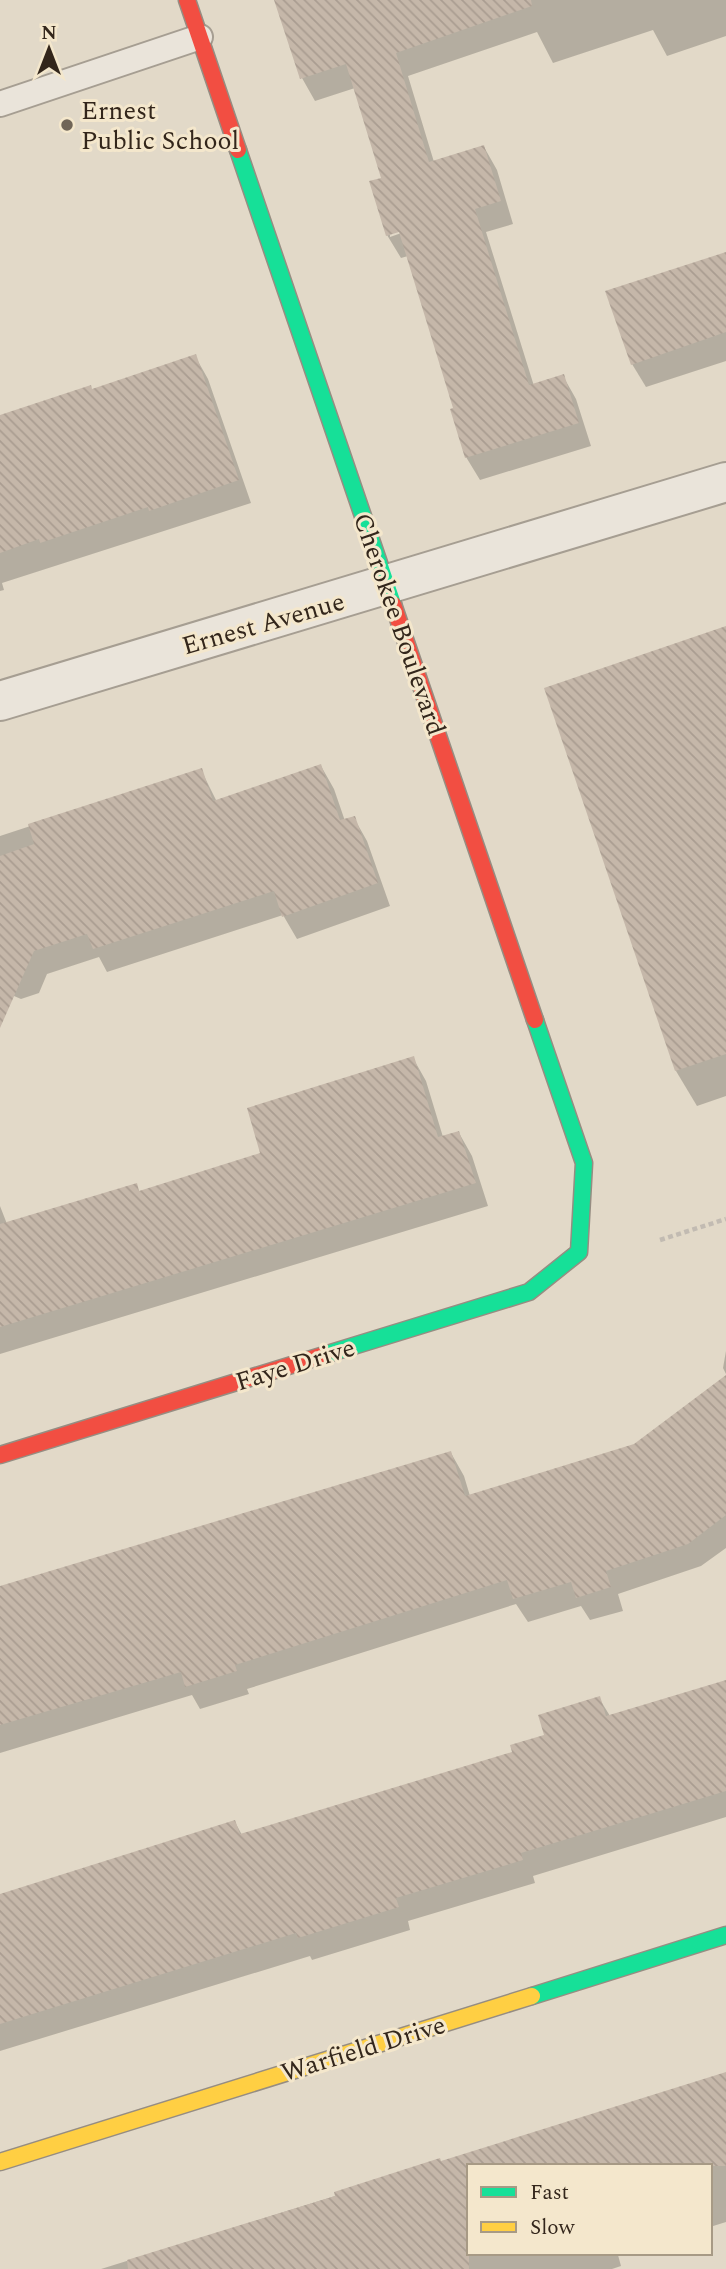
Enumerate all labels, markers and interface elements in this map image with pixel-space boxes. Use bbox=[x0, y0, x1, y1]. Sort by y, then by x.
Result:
north arrow bbox=[14, 14, 84, 84]
text: N bbox=[41, 19, 57, 48]
place label: Ernest Public School bbox=[81, 91, 239, 161]
marker: Ernest Public School bbox=[59, 117, 75, 133]
street label: Cherokee Boulevard bbox=[342, 508, 456, 741]
street label: Ernest Avenue bbox=[177, 582, 349, 666]
street label: Faye Drive bbox=[230, 1328, 360, 1402]
street label: Warfield Drive bbox=[276, 2005, 451, 2093]
legend bbox=[467, 2164, 712, 2255]
text: Fast bbox=[530, 2177, 569, 2209]
text: Slow bbox=[530, 2212, 576, 2244]

